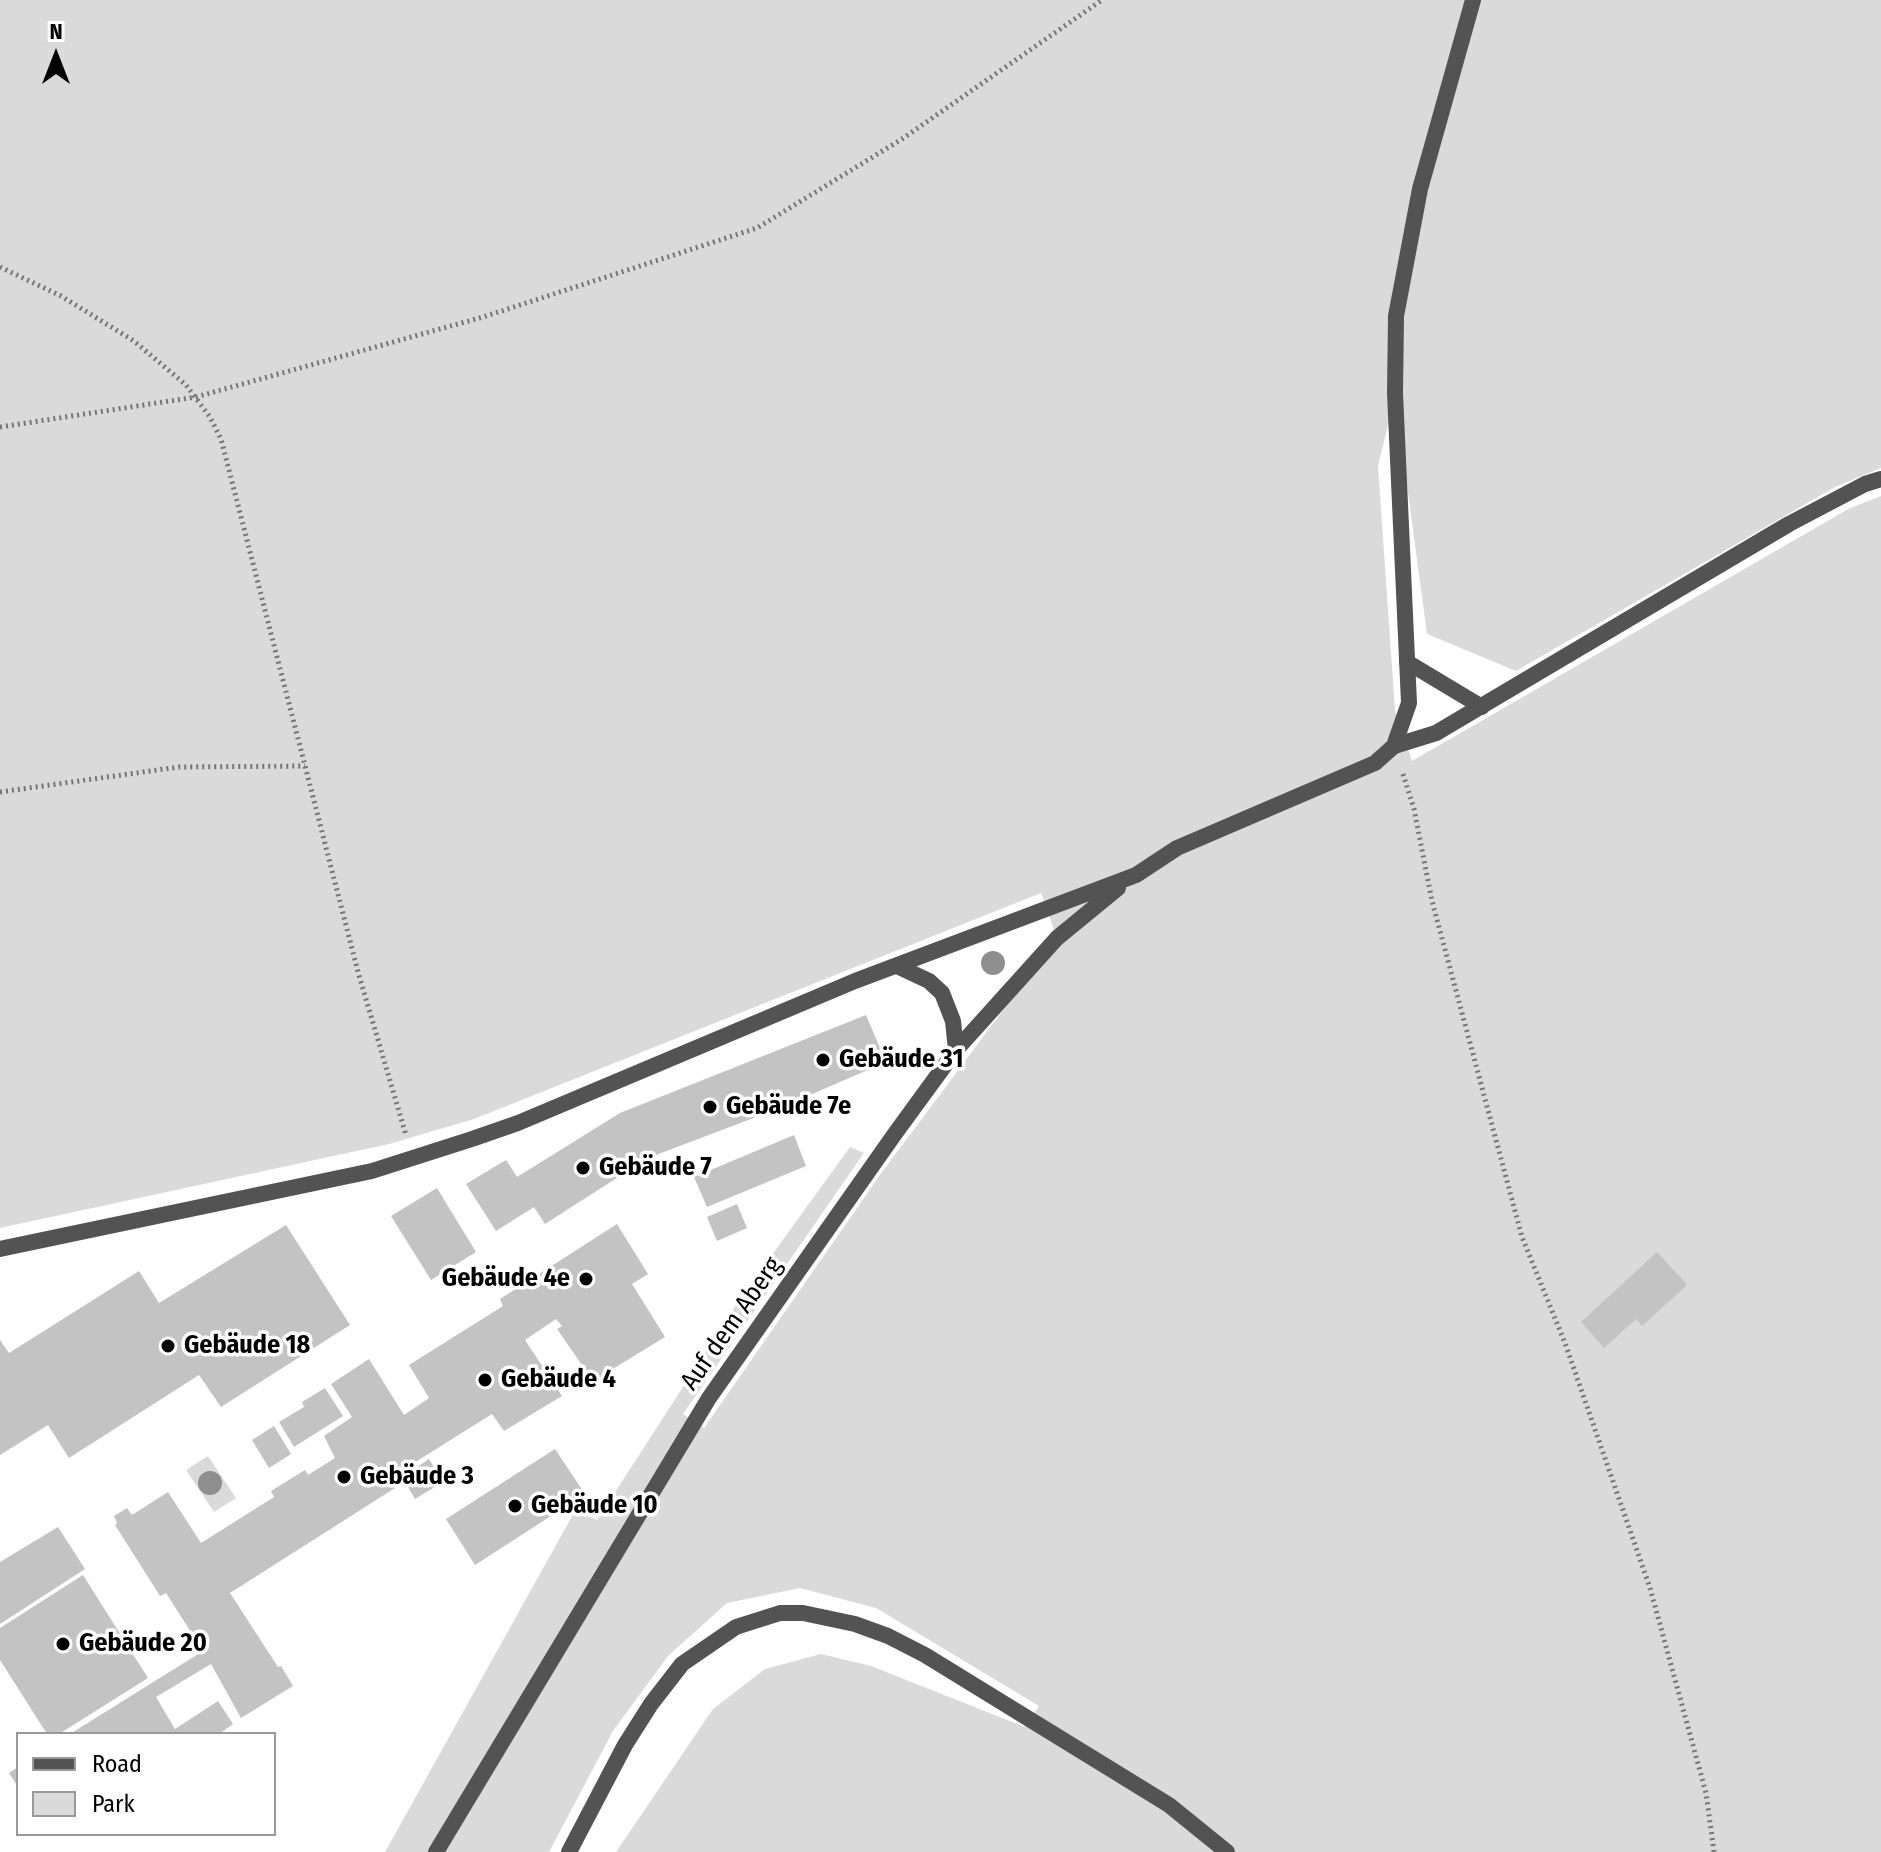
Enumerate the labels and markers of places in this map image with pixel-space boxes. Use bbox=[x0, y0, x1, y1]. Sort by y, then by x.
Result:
place label: Gebäude 31 bbox=[839, 1044, 963, 1076]
marker: Gebäude 31 bbox=[814, 1051, 832, 1069]
place label: Gebäude 7e bbox=[726, 1091, 851, 1123]
marker: Gebäude 7e bbox=[701, 1098, 719, 1116]
place label: Gebäude 7 bbox=[599, 1152, 712, 1184]
marker: Gebäude 7 bbox=[574, 1159, 592, 1177]
place label: Gebäude 4e bbox=[442, 1263, 570, 1295]
marker: Gebäude 4e bbox=[577, 1270, 595, 1288]
place label: Gebäude 18 bbox=[184, 1330, 310, 1362]
marker: Gebäude 18 bbox=[159, 1337, 177, 1355]
place label: Gebäude 4 bbox=[501, 1364, 616, 1396]
marker: Gebäude 4 bbox=[476, 1371, 494, 1389]
place label: Gebäude 3 bbox=[360, 1461, 474, 1493]
marker: Gebäude 3 bbox=[335, 1468, 353, 1486]
place label: Gebäude 10 bbox=[531, 1490, 658, 1522]
marker: Gebäude 10 bbox=[506, 1497, 524, 1515]
place label: Gebäude 20 bbox=[79, 1628, 207, 1660]
marker: Gebäude 20 bbox=[54, 1635, 72, 1653]

